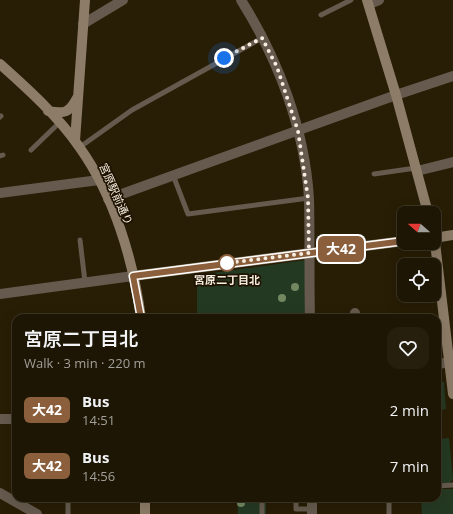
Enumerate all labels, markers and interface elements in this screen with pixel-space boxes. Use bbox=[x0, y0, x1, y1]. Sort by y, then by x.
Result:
your location bbox=[214, 48, 234, 68]
street label: 宮原駅前通り bbox=[96, 161, 137, 227]
north arrow bbox=[397, 206, 441, 250]
map controls bbox=[397, 206, 441, 302]
line badge: 大42 bbox=[318, 236, 364, 262]
text: 大42 bbox=[326, 239, 356, 258]
marker: 宮原二丁目北 bbox=[218, 254, 236, 272]
button: locate bbox=[397, 258, 441, 302]
place label: 宮原二丁目北 bbox=[194, 272, 260, 287]
text: 宮原二丁目北 bbox=[24, 326, 138, 352]
button: heart bbox=[387, 327, 429, 369]
text: Walk · 3 min · 220 m bbox=[24, 354, 146, 372]
text: Bus bbox=[82, 391, 109, 411]
text: 大42 bbox=[32, 400, 62, 419]
text: 2 min bbox=[390, 400, 429, 420]
text: 14:51 bbox=[82, 411, 115, 429]
text: Bus bbox=[82, 447, 109, 467]
text: 大42 bbox=[32, 456, 62, 475]
text: 7 min bbox=[390, 456, 429, 476]
text: 14:56 bbox=[82, 467, 115, 485]

